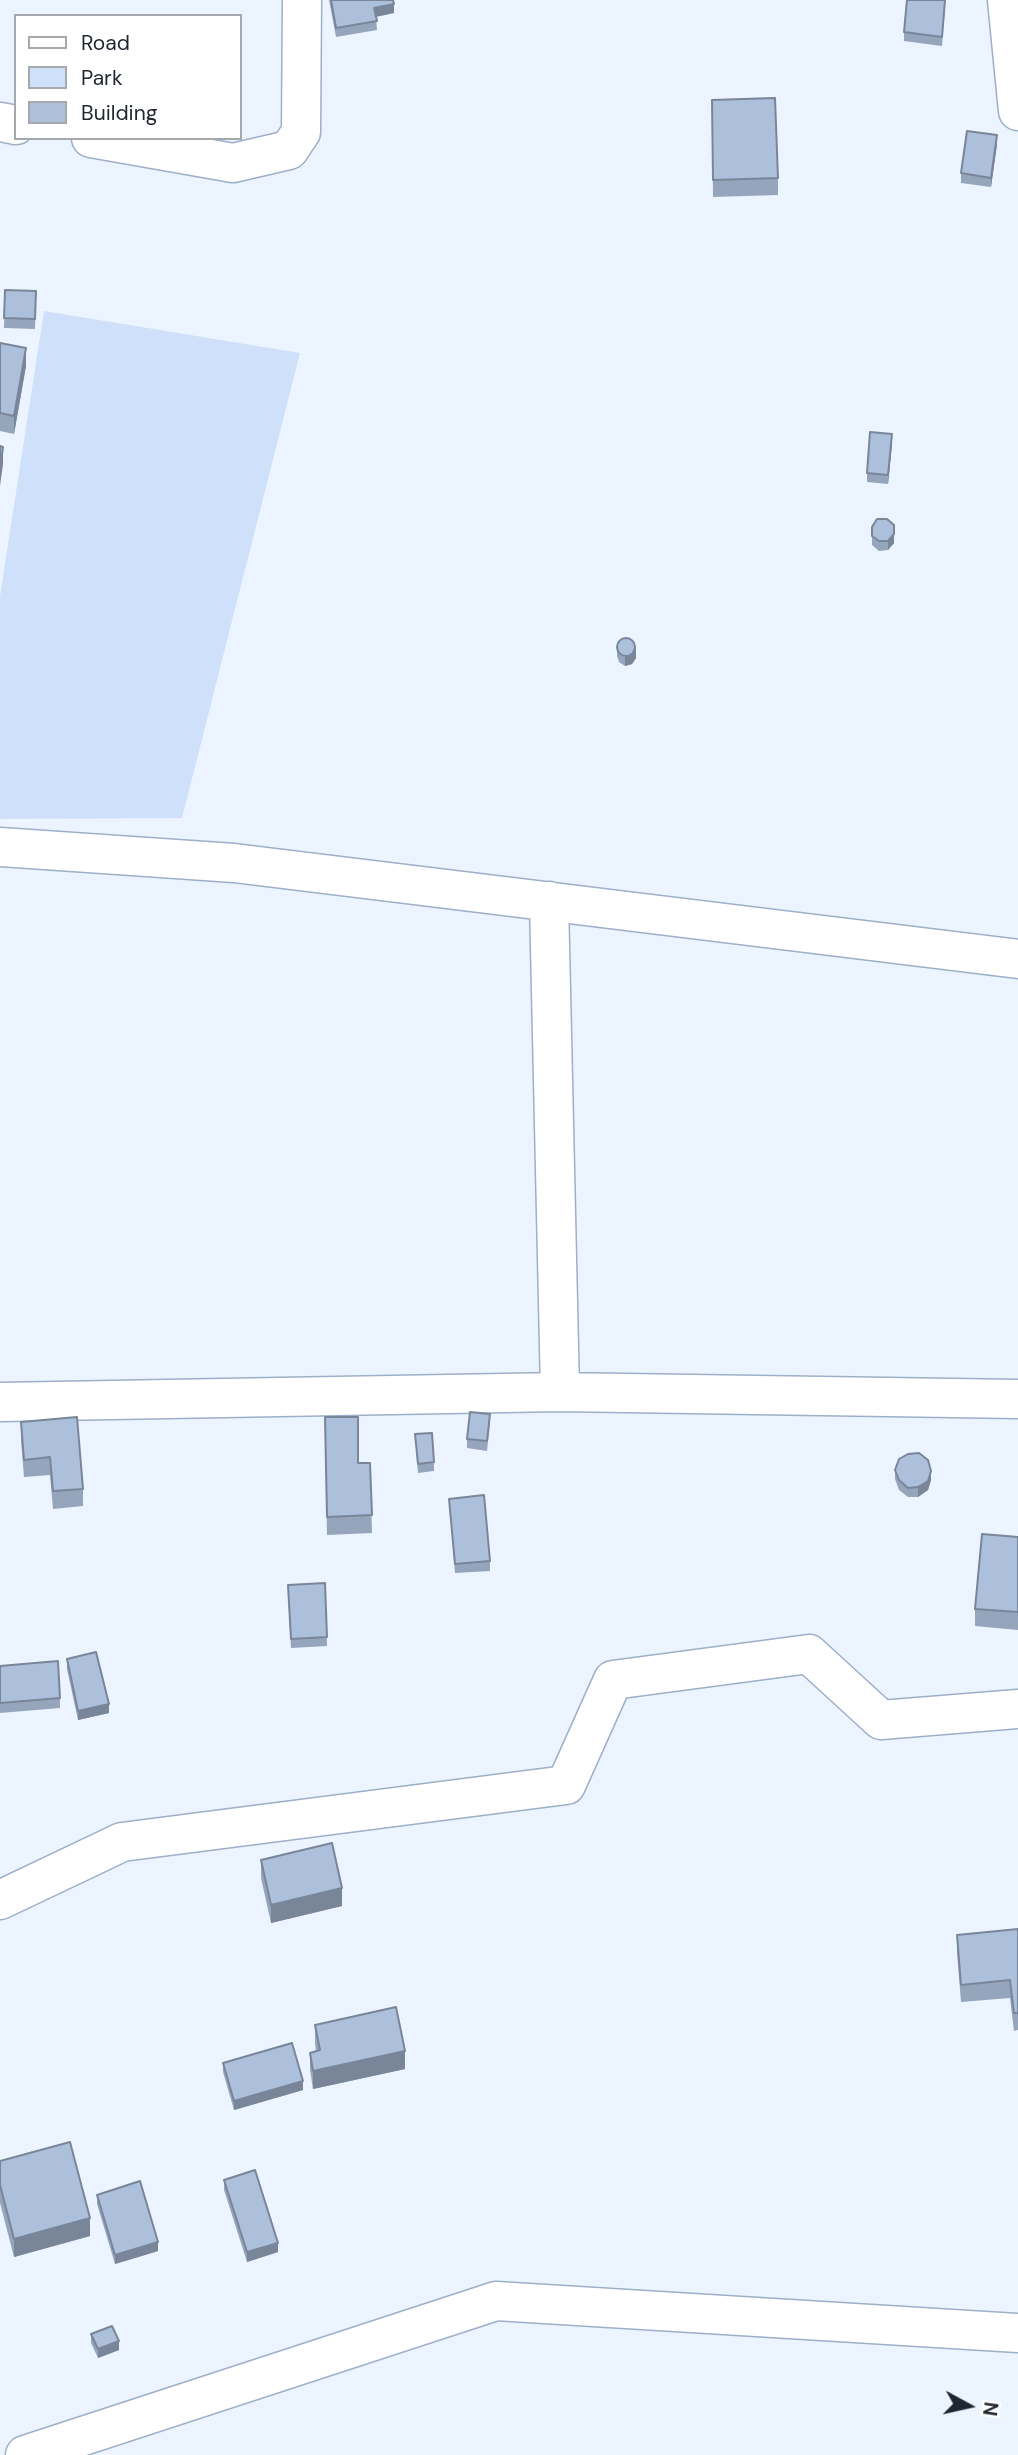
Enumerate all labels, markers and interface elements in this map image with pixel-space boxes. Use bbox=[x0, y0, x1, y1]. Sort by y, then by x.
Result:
legend bbox=[14, 14, 242, 140]
text: Road bbox=[81, 29, 130, 57]
text: Park bbox=[81, 64, 122, 92]
text: Building bbox=[81, 99, 157, 127]
north arrow bbox=[934, 2371, 1004, 2441]
text: N bbox=[977, 2400, 1004, 2418]

